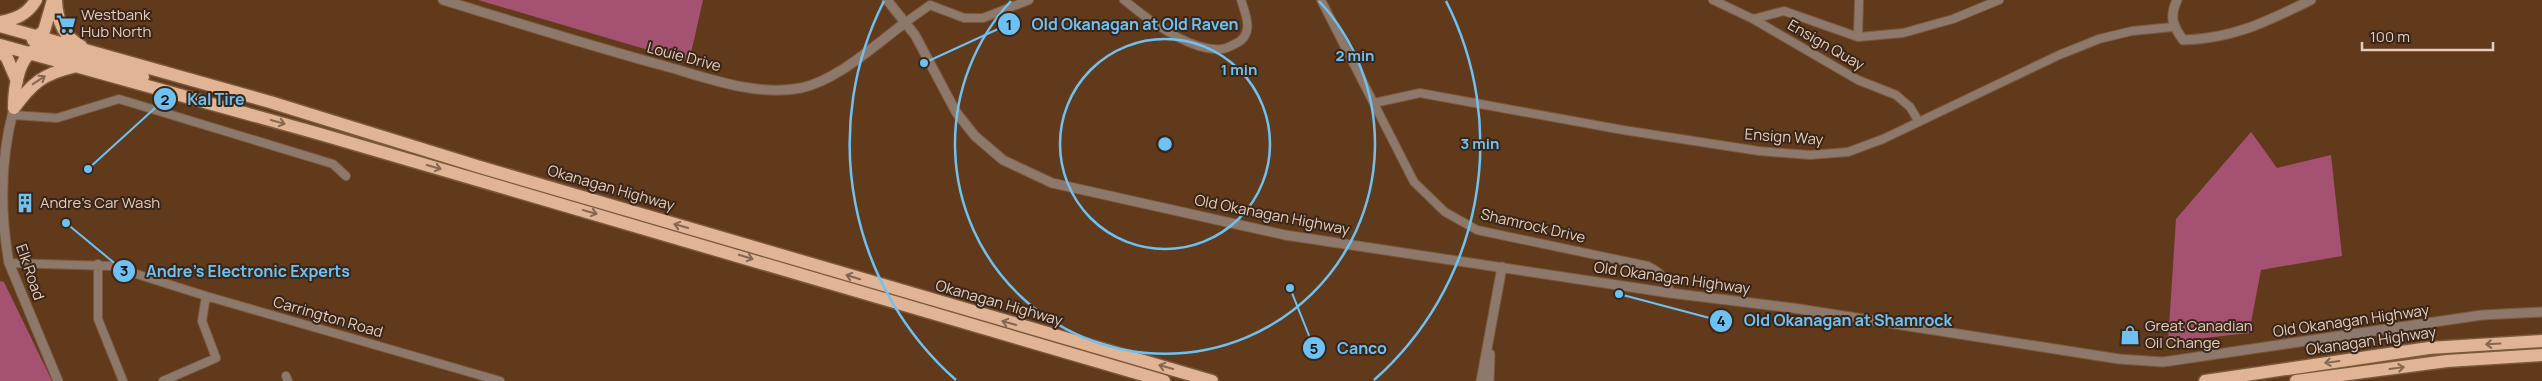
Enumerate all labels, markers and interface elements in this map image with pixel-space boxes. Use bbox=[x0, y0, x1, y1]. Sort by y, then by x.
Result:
place label: Westbank Hub North bbox=[81, 4, 152, 42]
callout: Old Okanagan at Old Raven bbox=[997, 9, 1249, 40]
supermarket icon: Westbank Hub North bbox=[55, 13, 77, 35]
text: Old Okanagan at Old Raven bbox=[1031, 13, 1239, 35]
text: 1 bbox=[1006, 14, 1012, 35]
street label: Ensign Quay bbox=[1784, 14, 1868, 75]
scale bar bbox=[2362, 20, 2493, 52]
text: 100 m bbox=[2370, 26, 2410, 47]
street label: Louie Drive bbox=[645, 37, 724, 77]
text: 2 min bbox=[1335, 45, 1375, 66]
text: 1 min bbox=[1221, 59, 1257, 80]
one-way arrow bbox=[32, 75, 46, 85]
callout: Kal Tire bbox=[152, 84, 255, 115]
text: Kal Tire bbox=[187, 88, 245, 110]
text: 2 bbox=[161, 89, 170, 110]
one-way arrow bbox=[269, 118, 285, 128]
street label: Ensign Way bbox=[1744, 123, 1824, 150]
text: 3 min bbox=[1461, 133, 1499, 154]
centre of rings bbox=[1156, 135, 1174, 153]
street label: Okanagan Highway bbox=[545, 159, 677, 216]
one-way arrow bbox=[426, 163, 442, 172]
street label: Old Okanagan Highway bbox=[1193, 189, 1352, 240]
building icon: Andre's Car Wash bbox=[14, 192, 36, 214]
place label: Andre's Car Wash bbox=[40, 192, 160, 213]
street label: Shamrock Drive bbox=[1479, 203, 1588, 248]
one-way arrow bbox=[582, 208, 598, 218]
one-way arrow bbox=[673, 220, 689, 230]
street label: Elk Road bbox=[11, 241, 50, 303]
one-way arrow bbox=[738, 253, 754, 263]
callout: Andre's Electronic Experts bbox=[111, 256, 360, 287]
street label: Old Okanagan Highway bbox=[1593, 256, 1752, 299]
text: 3 bbox=[120, 260, 128, 281]
text: Andre's Electronic Experts bbox=[146, 260, 350, 282]
one-way arrow bbox=[846, 271, 862, 281]
street label: Okanagan Highway bbox=[933, 274, 1065, 331]
street label: Carrington Road bbox=[271, 291, 385, 342]
street label: Old Okanagan Highway bbox=[2272, 301, 2430, 341]
callout: Old Okanagan at Shamrock bbox=[1709, 305, 1962, 336]
text: Old Okanagan at Shamrock bbox=[1744, 309, 1953, 331]
text: 4 bbox=[1716, 310, 1726, 331]
place label: Great Canadian Oil Change bbox=[2145, 315, 2253, 353]
one-way arrow bbox=[1002, 317, 1018, 327]
street label: Okanagan Highway bbox=[2305, 323, 2437, 359]
shop icon: Great Canadian Oil Change bbox=[2119, 324, 2141, 346]
callout: Canco bbox=[1302, 333, 1397, 364]
text: Canco bbox=[1337, 337, 1387, 359]
text: 5 bbox=[1310, 338, 1319, 359]
one-way arrow bbox=[2486, 340, 2502, 349]
one-way arrow bbox=[2324, 358, 2340, 368]
one-way arrow bbox=[1158, 362, 1174, 372]
one-way arrow bbox=[2388, 362, 2404, 372]

